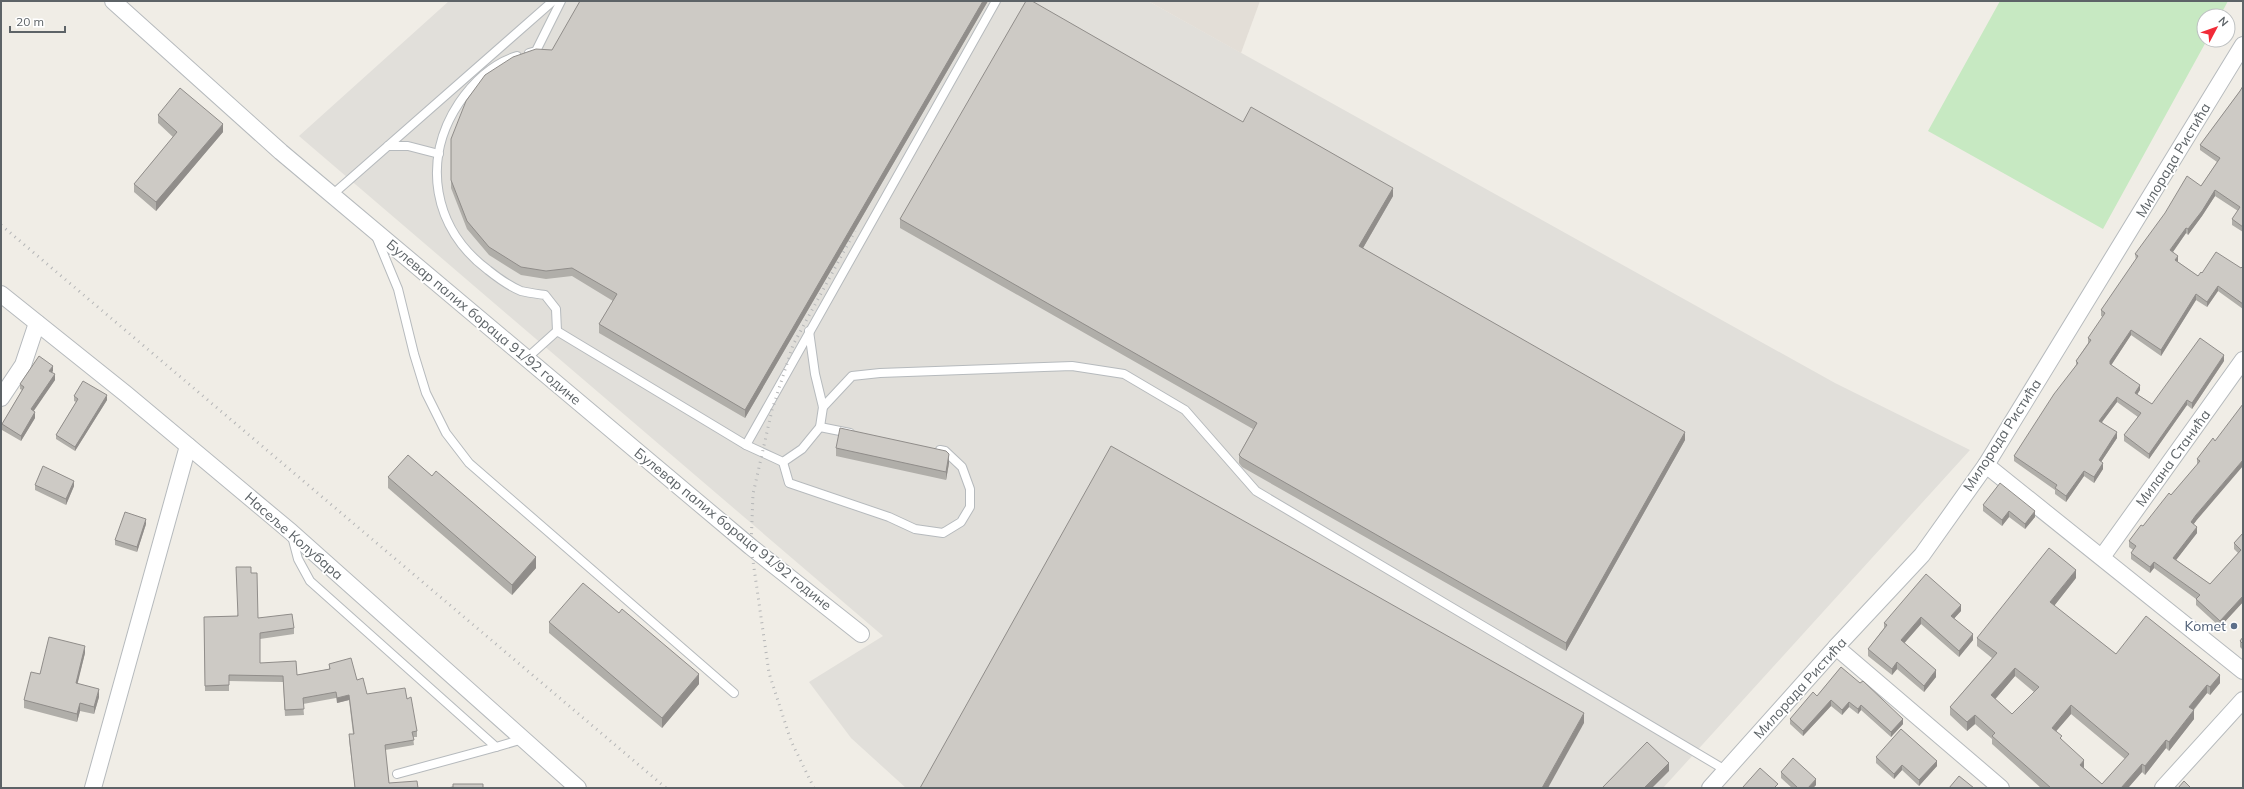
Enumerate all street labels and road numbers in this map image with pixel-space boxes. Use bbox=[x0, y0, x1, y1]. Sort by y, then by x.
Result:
street label: Милорада Ристића bbox=[2132, 99, 2214, 221]
street label: Булевар палих бораца 91/92 године bbox=[383, 235, 585, 409]
street label: Милорада Ристића bbox=[1959, 375, 2045, 495]
street label: Милана Станића bbox=[2132, 406, 2214, 510]
street label: Булевар палих бораца 91/92 године bbox=[631, 444, 835, 614]
street label: Насеље Колубара bbox=[241, 488, 347, 584]
street label: Милорада Ристића bbox=[1750, 634, 1850, 742]

